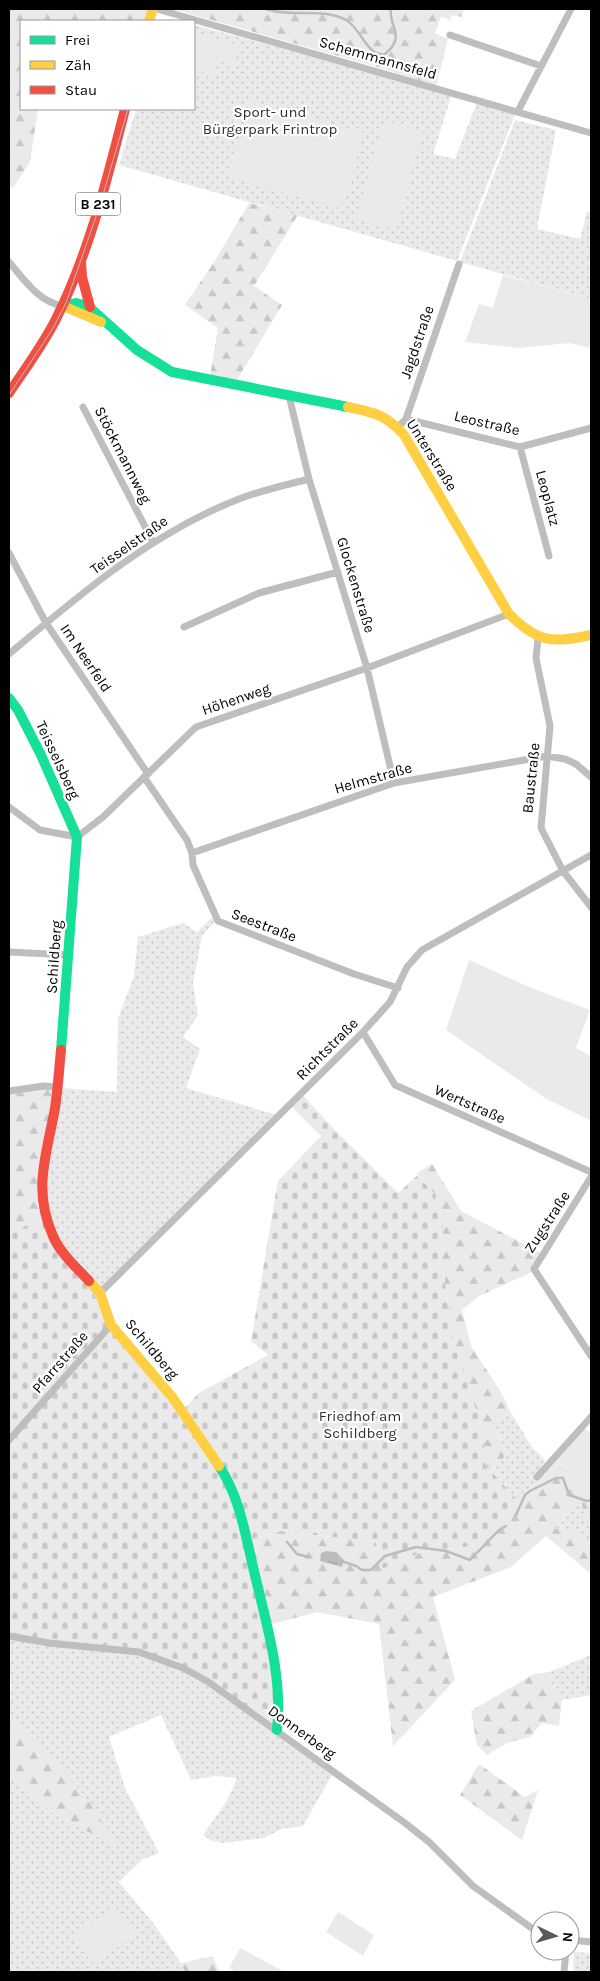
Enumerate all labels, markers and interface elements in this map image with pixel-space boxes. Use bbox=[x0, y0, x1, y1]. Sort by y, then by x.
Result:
legend bbox=[20, 20, 195, 110]
text: Frei bbox=[65, 31, 90, 49]
street label: Schemmannsfeld bbox=[317, 33, 439, 83]
text: Zäh bbox=[65, 56, 91, 74]
text: Stau bbox=[65, 81, 97, 99]
park label: Sport- und Bürgerpark Frintrop bbox=[203, 103, 337, 138]
road number: B 231 bbox=[76, 192, 120, 215]
street label: Jagdstraße bbox=[396, 303, 438, 381]
street label: Stöckmannweg bbox=[91, 403, 155, 507]
street label: Leostraße bbox=[452, 407, 522, 439]
street label: Unterstraße bbox=[403, 416, 461, 494]
street label: Leoplatz bbox=[532, 468, 564, 528]
street label: Teisselstraße bbox=[87, 512, 171, 578]
street label: Glockenstraße bbox=[333, 535, 379, 635]
street label: Im Neerfeld bbox=[57, 620, 115, 696]
street label: Höhenweg bbox=[199, 679, 273, 719]
street label: Teisselsberg bbox=[32, 718, 84, 803]
street label: Baustraße bbox=[518, 742, 544, 814]
street label: Helmstraße bbox=[332, 758, 414, 798]
street label: Seestraße bbox=[229, 904, 299, 946]
street label: Schildberg bbox=[42, 919, 66, 994]
street label: Richtstraße bbox=[292, 1014, 362, 1084]
street label: Wertstraße bbox=[432, 1080, 508, 1128]
street label: Zugstraße bbox=[520, 1188, 574, 1256]
street label: Schildberg bbox=[121, 1315, 183, 1383]
street label: Pfarrstraße bbox=[28, 1327, 92, 1397]
park label: Friedhof am Schildberg bbox=[319, 1407, 401, 1442]
street label: Donnerberg bbox=[265, 1701, 340, 1763]
north arrow bbox=[530, 1911, 580, 1961]
text: N bbox=[559, 1931, 576, 1943]

